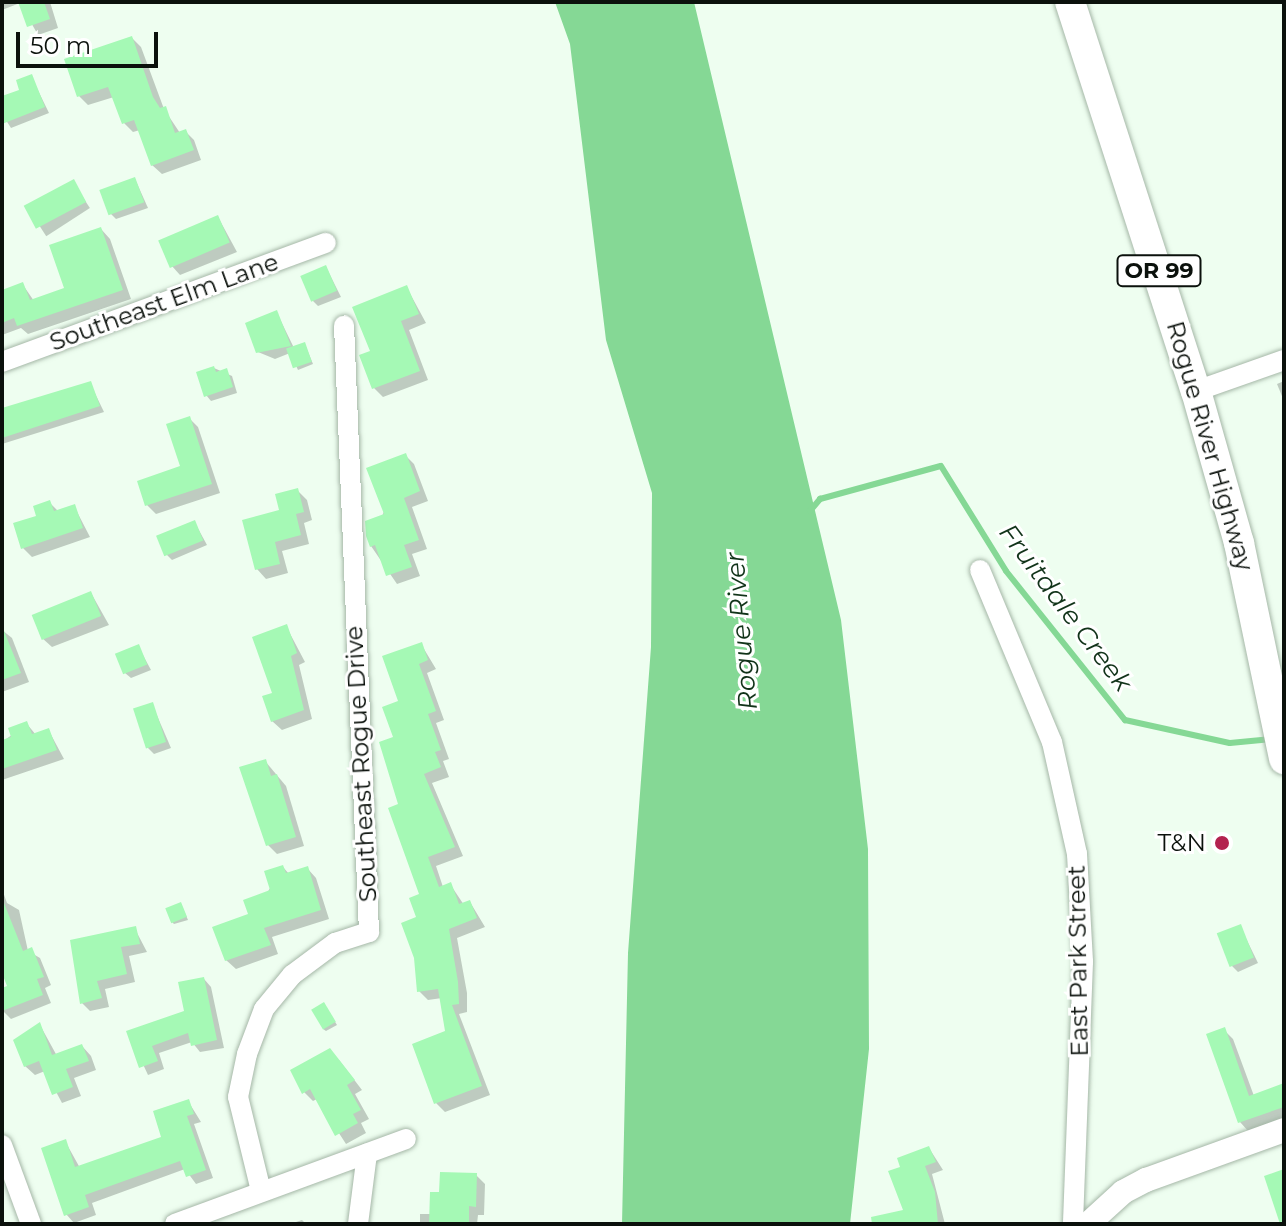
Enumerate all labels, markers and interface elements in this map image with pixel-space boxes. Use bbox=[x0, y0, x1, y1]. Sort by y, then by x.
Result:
scale bar bbox=[20, 16, 162, 66]
text: 50 m bbox=[30, 31, 91, 60]
street label: Southeast Elm Lane bbox=[46, 247, 282, 357]
road number: OR 99 bbox=[1115, 253, 1203, 289]
street label: Rogue River Highway bbox=[1161, 318, 1259, 574]
water label: Fruitdale Creek bbox=[992, 518, 1138, 698]
water label: Rogue River bbox=[720, 551, 764, 711]
street label: Southeast Rogue Drive bbox=[339, 625, 383, 903]
place label: T&N bbox=[1157, 829, 1206, 857]
marker: T&N bbox=[1213, 834, 1231, 852]
street label: East Park Street bbox=[1062, 865, 1094, 1057]

